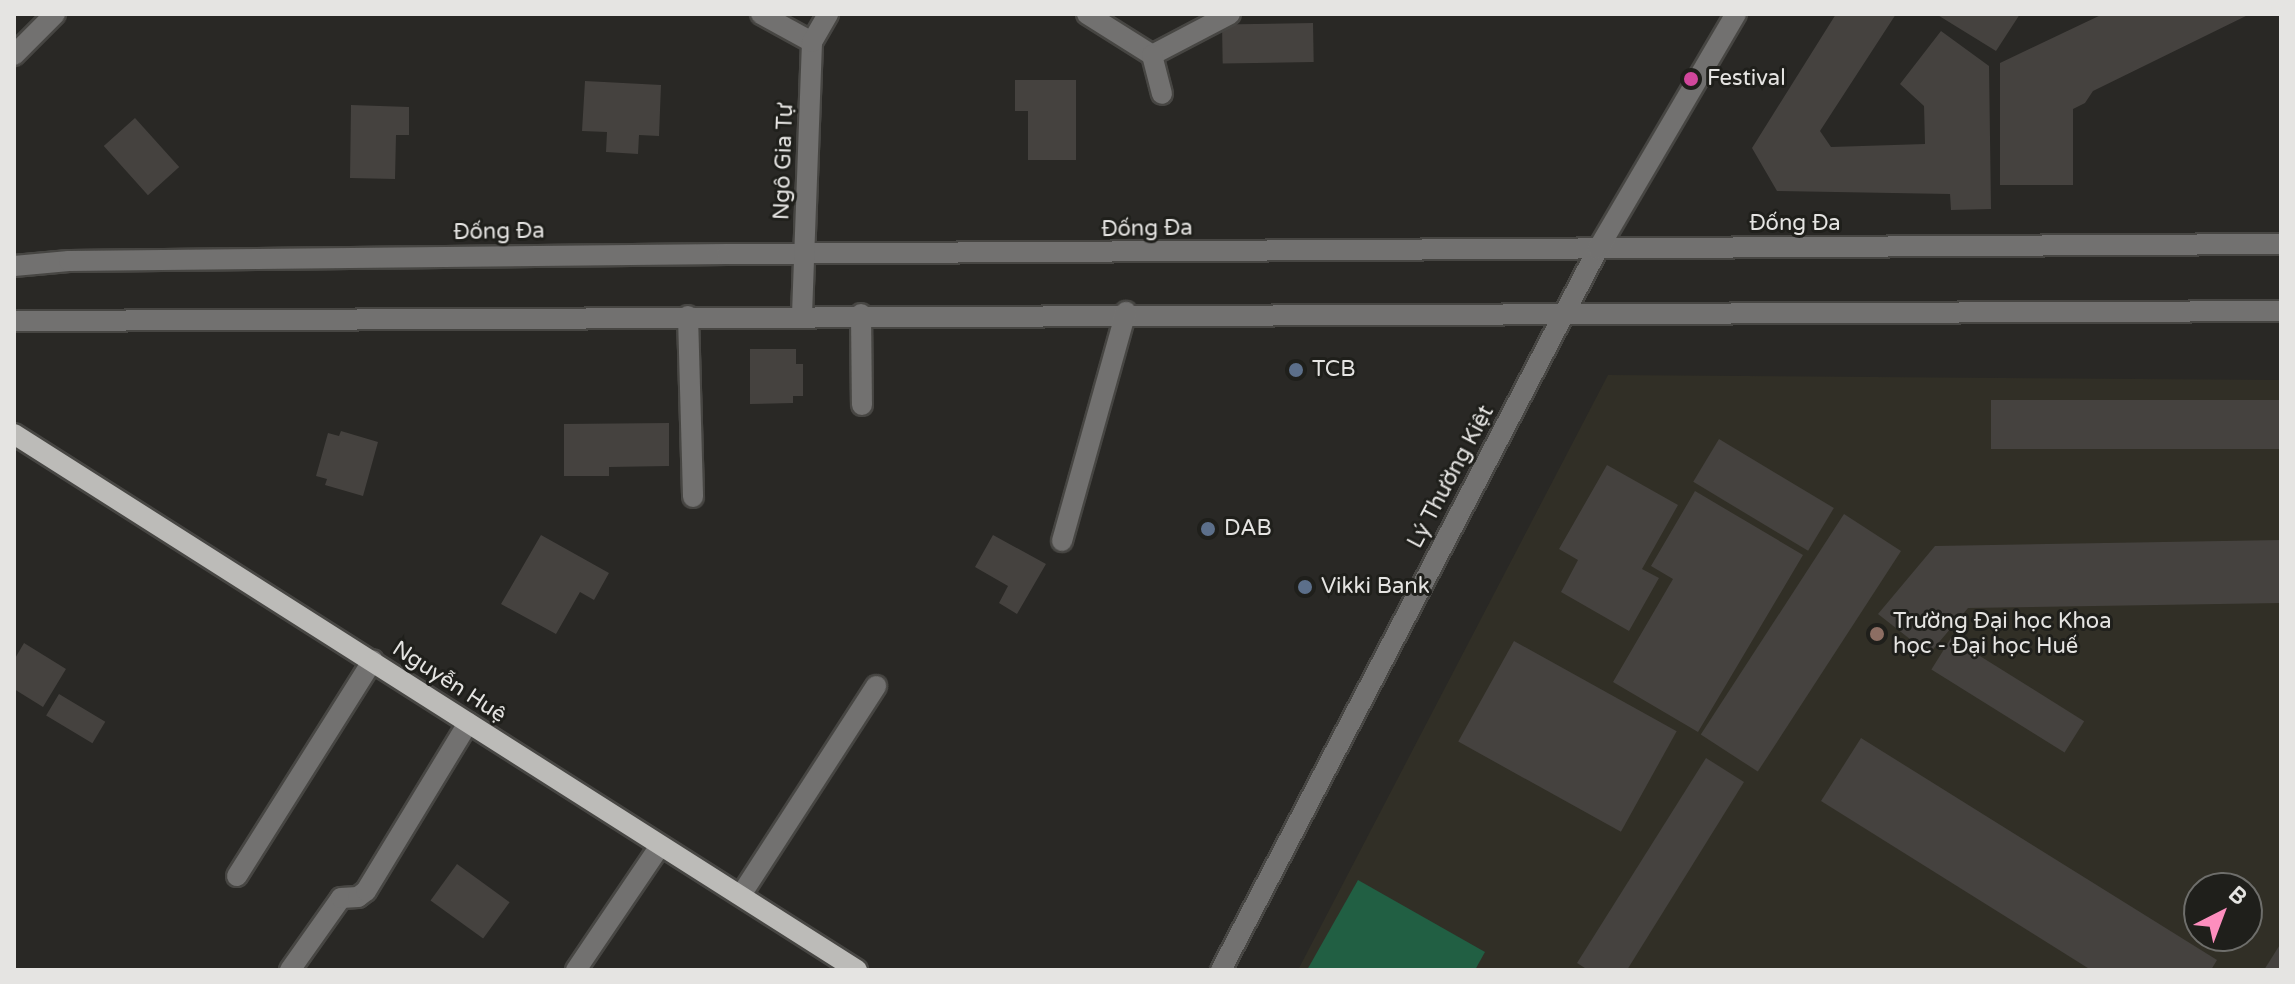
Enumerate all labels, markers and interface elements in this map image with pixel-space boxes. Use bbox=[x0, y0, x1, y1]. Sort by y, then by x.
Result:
place label: Festival bbox=[1707, 66, 1786, 92]
marker: Festival bbox=[1682, 70, 1700, 88]
street label: Ngô Gia Tự bbox=[769, 103, 799, 221]
street label: Đống Đa bbox=[1749, 211, 1841, 237]
street label: Đống Đa bbox=[1101, 215, 1193, 243]
street label: Đống Đa bbox=[453, 218, 545, 246]
place label: TCB bbox=[1312, 357, 1355, 383]
marker: TCB bbox=[1287, 361, 1305, 379]
street label: Lý Thường Kiệt bbox=[1402, 401, 1500, 553]
place label: DAB bbox=[1224, 516, 1272, 542]
marker: DAB bbox=[1199, 520, 1217, 538]
place label: Vikki Bank bbox=[1321, 574, 1430, 600]
marker: Vikki Bank bbox=[1296, 578, 1314, 596]
place label: Trường Đại học Khoa học - Đại học Huế bbox=[1893, 608, 2112, 660]
marker: Trường Đại học Khoa học - Đại học Huế bbox=[1868, 625, 1886, 643]
street label: Nguyễn Huệ bbox=[387, 636, 511, 728]
north arrow bbox=[2183, 872, 2263, 952]
text: B bbox=[2223, 881, 2252, 910]

